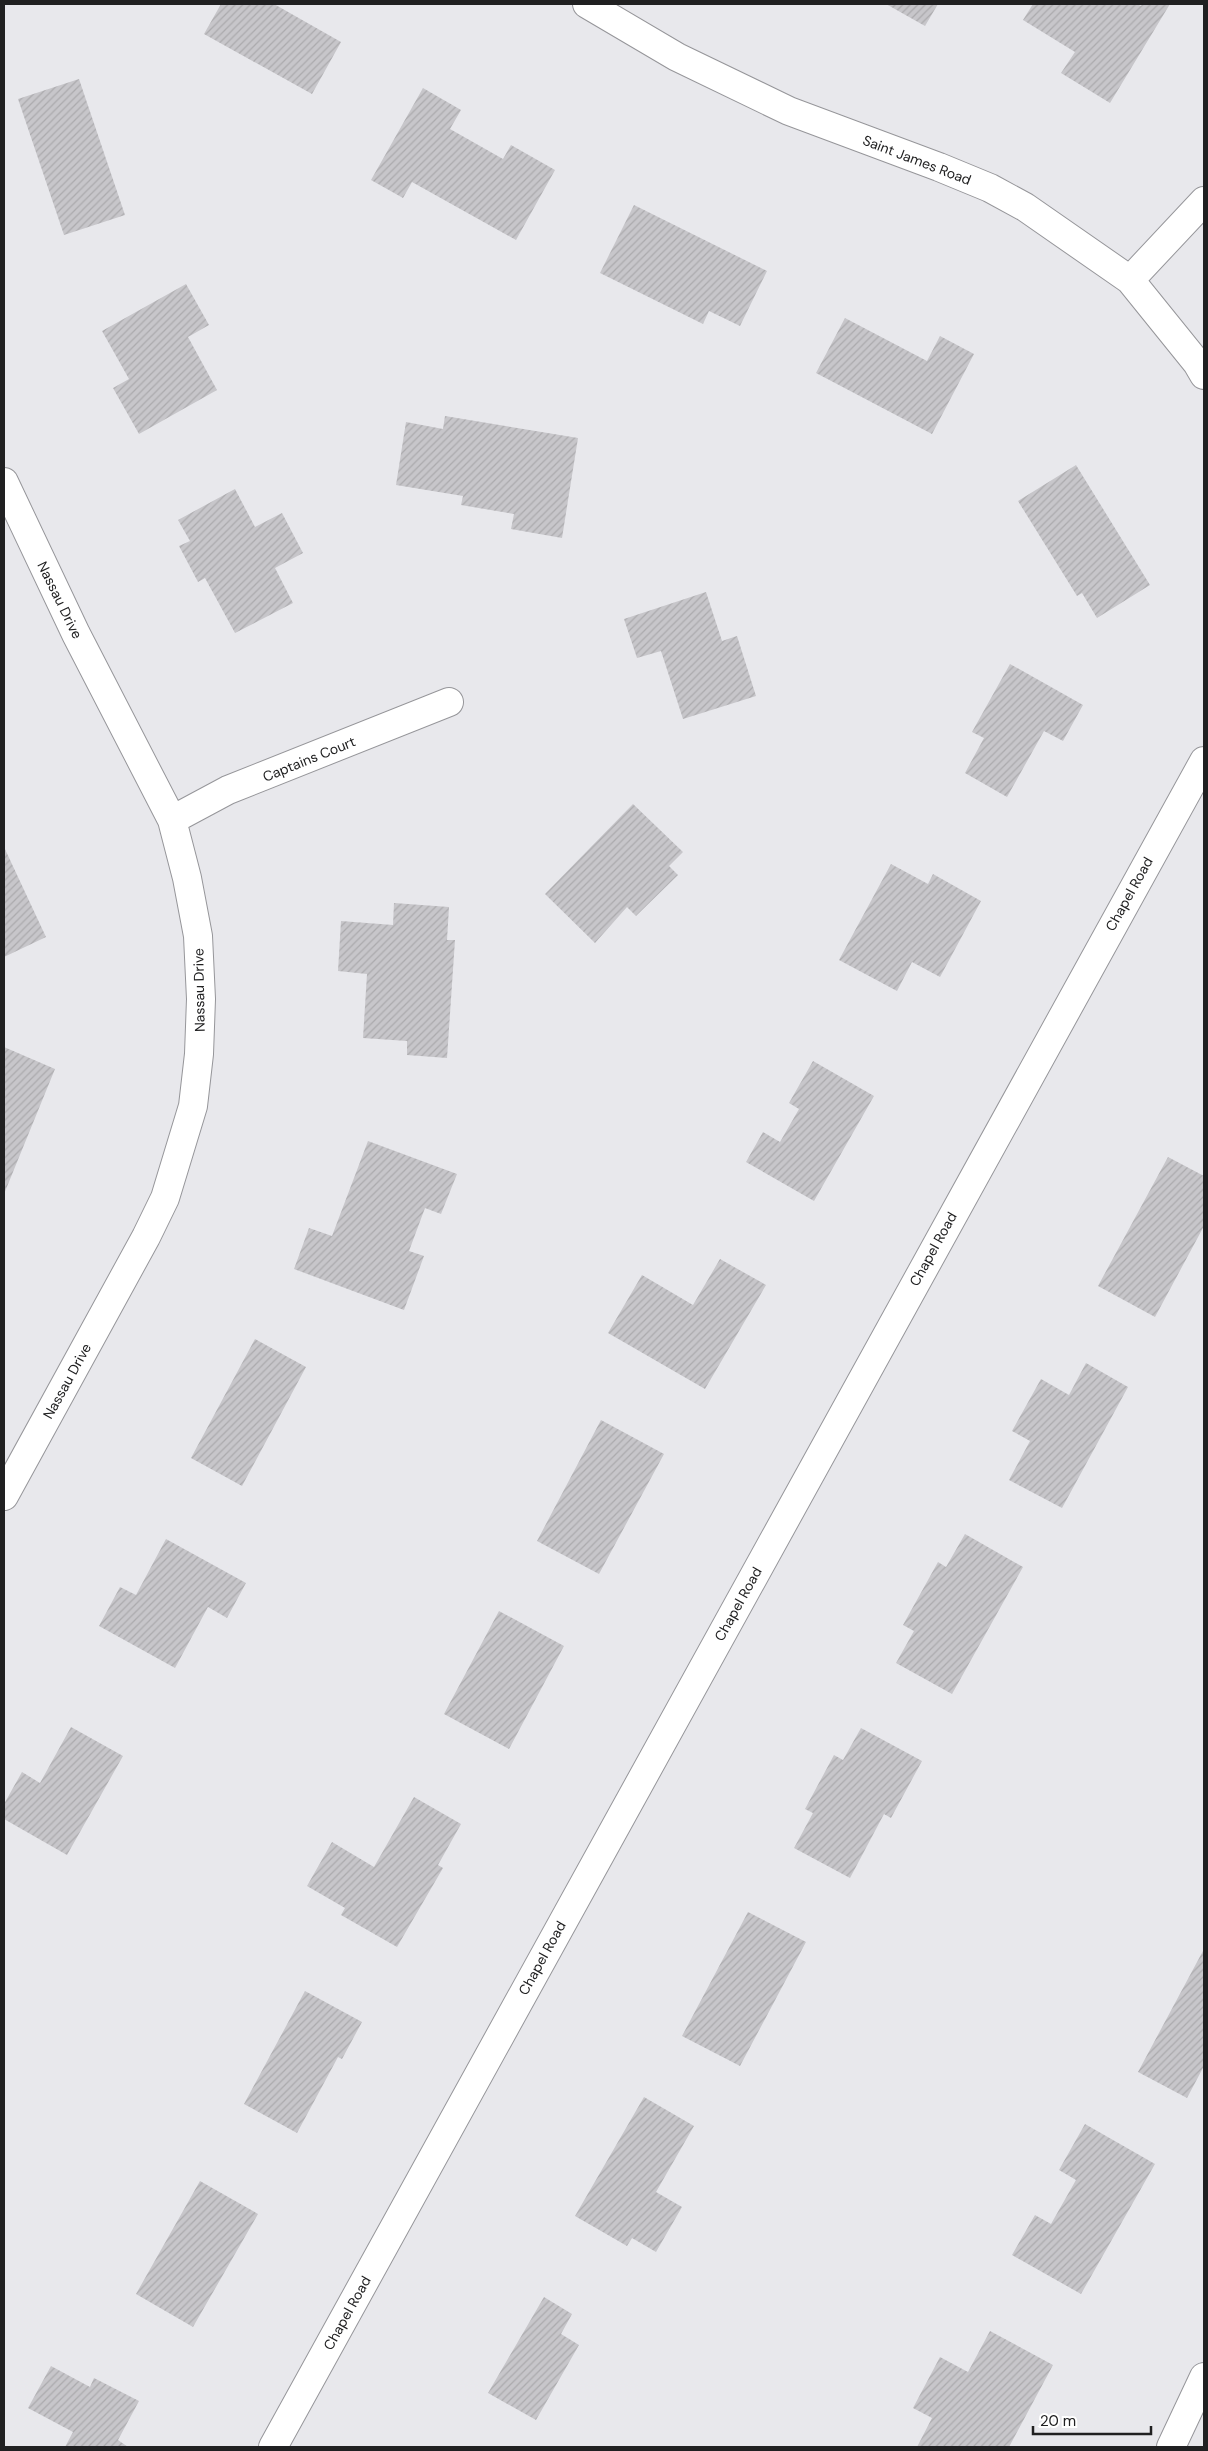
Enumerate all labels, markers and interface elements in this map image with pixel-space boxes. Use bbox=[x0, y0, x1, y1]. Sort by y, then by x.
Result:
street label: Saint James Road bbox=[860, 131, 974, 189]
street label: Nassau Drive bbox=[34, 558, 86, 642]
street label: Captains Court bbox=[260, 732, 358, 786]
street label: Chapel Road bbox=[1101, 854, 1157, 934]
street label: Nassau Drive bbox=[189, 948, 209, 1032]
street label: Chapel Road bbox=[905, 1209, 961, 1289]
street label: Nassau Drive bbox=[39, 1340, 95, 1422]
street label: Chapel Road bbox=[710, 1564, 766, 1644]
street label: Chapel Road bbox=[514, 1918, 570, 1998]
street label: Chapel Road bbox=[319, 2273, 375, 2353]
scale bar bbox=[1033, 2404, 1150, 2436]
text: 20 m bbox=[1040, 2411, 1076, 2431]

